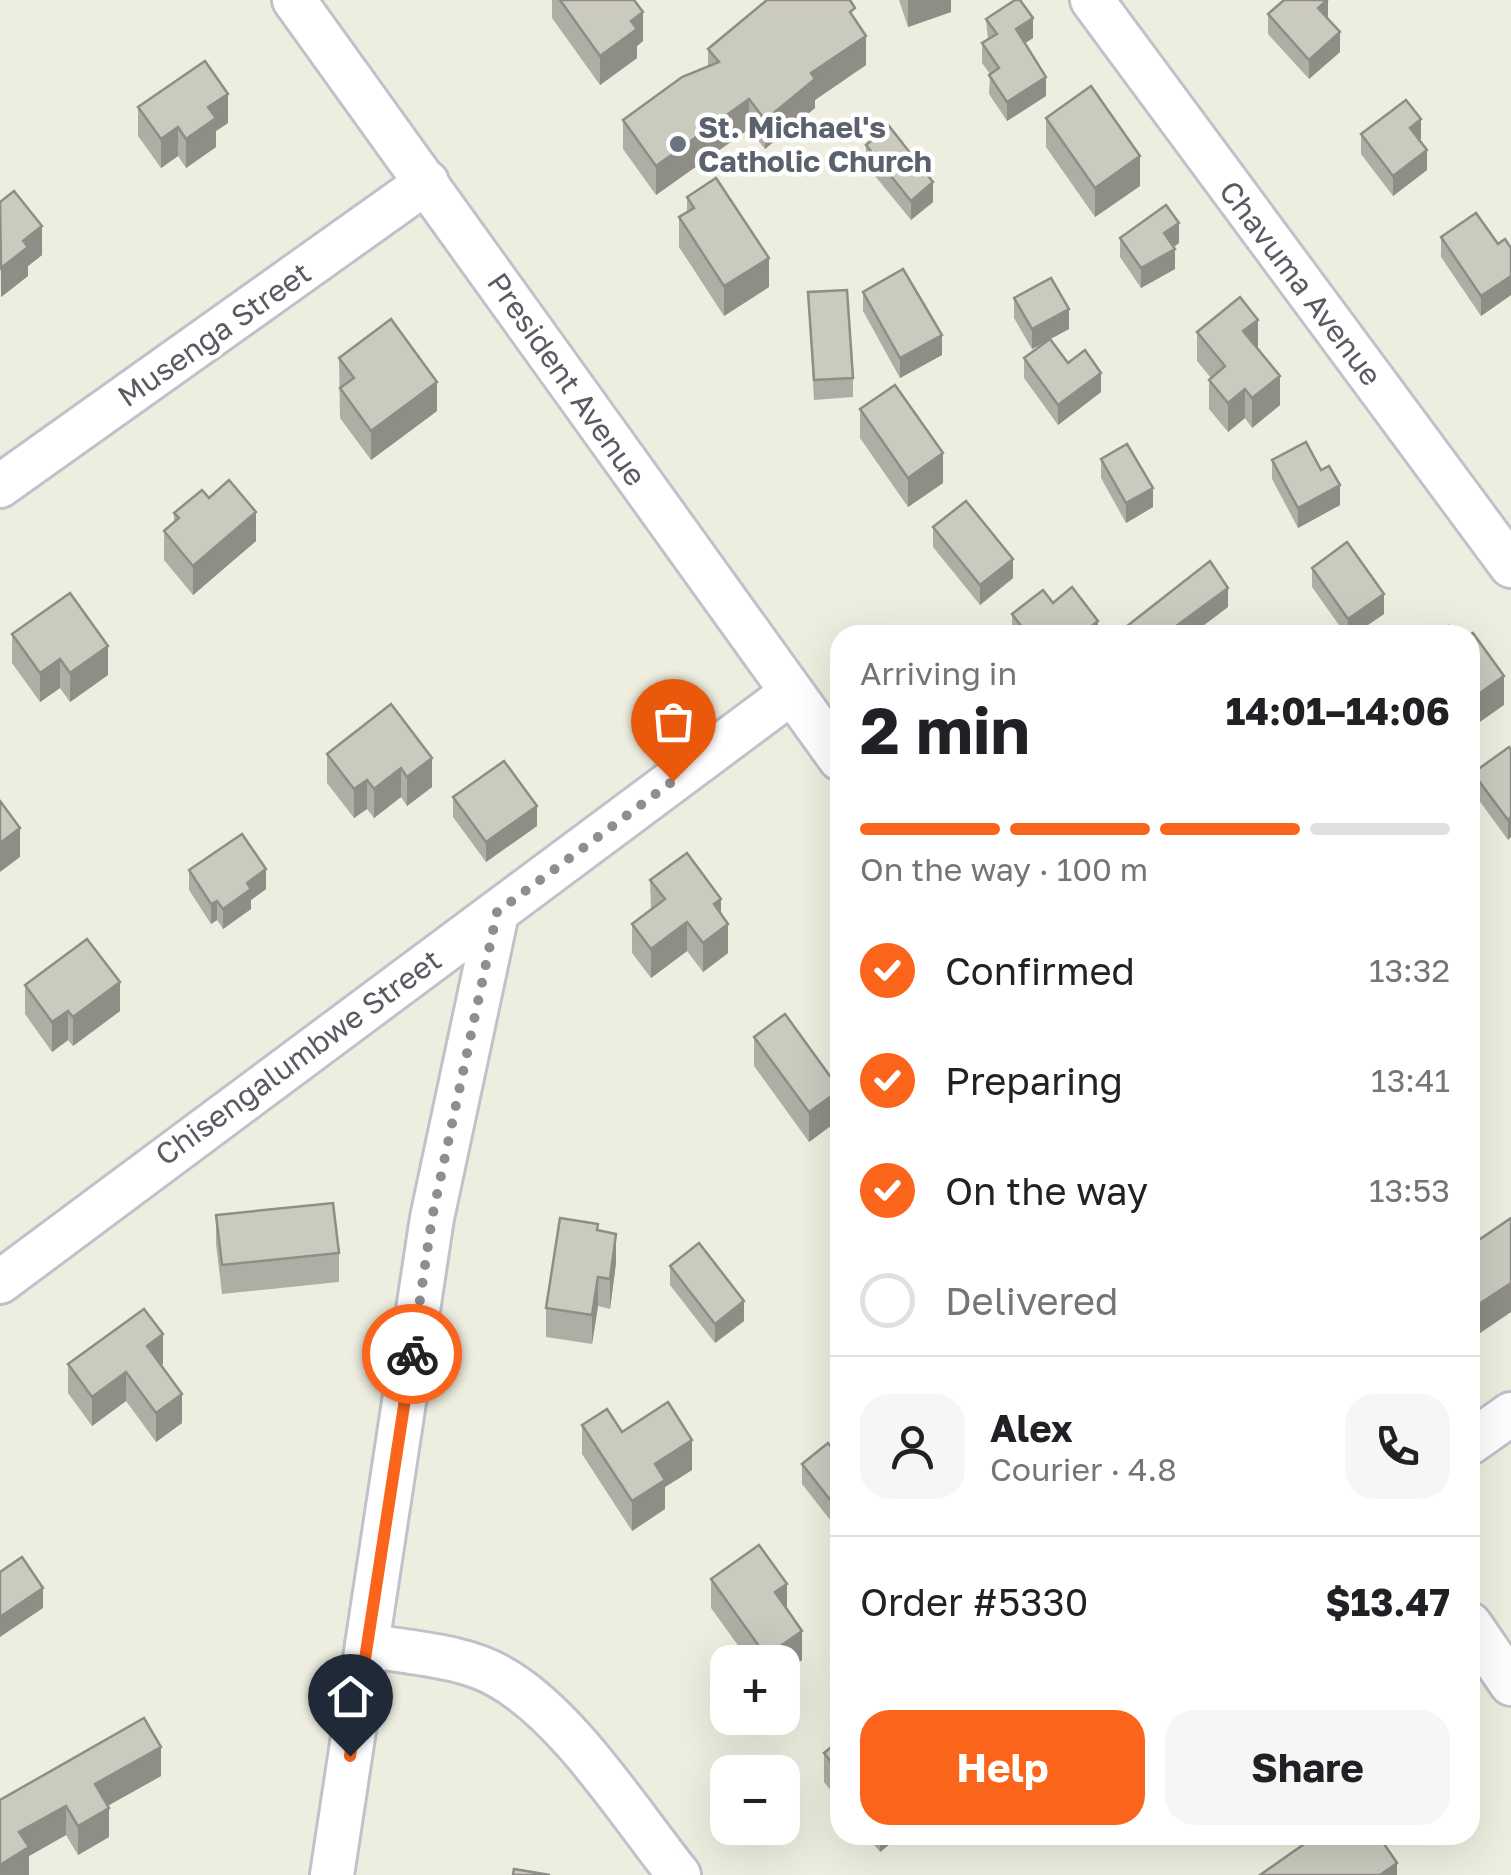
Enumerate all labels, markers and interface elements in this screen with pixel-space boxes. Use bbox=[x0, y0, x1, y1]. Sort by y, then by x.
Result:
place label: St. Michael's Catholic Church bbox=[698, 109, 932, 179]
marker: St. Michael's Catholic Church bbox=[667, 133, 689, 155]
street label: Chavuma Avenue bbox=[1212, 174, 1390, 392]
street label: Musenga Street bbox=[111, 254, 317, 414]
street label: President Avenue bbox=[480, 266, 654, 492]
text: Arriving in bbox=[860, 654, 1017, 692]
pin bbox=[631, 679, 716, 782]
text: 14:01–14:06 bbox=[1226, 688, 1450, 733]
text: 2 min bbox=[860, 690, 1030, 768]
icon: bag bbox=[646, 694, 701, 749]
text: On the way · 100 m bbox=[860, 850, 1148, 888]
street label: Chisengalumbwe Street bbox=[148, 941, 448, 1173]
icon: check bbox=[860, 943, 915, 998]
text: Confirmed bbox=[945, 948, 1135, 993]
text: 13:32 bbox=[1369, 951, 1450, 989]
icon: check bbox=[860, 1053, 915, 1108]
text: Preparing bbox=[945, 1058, 1123, 1103]
text: 13:41 bbox=[1371, 1061, 1450, 1099]
icon: check bbox=[860, 1163, 915, 1218]
text: On the way bbox=[945, 1168, 1148, 1213]
text: 13:53 bbox=[1369, 1171, 1450, 1209]
text: Delivered bbox=[945, 1278, 1118, 1323]
courier bbox=[362, 1304, 462, 1404]
icon: bike bbox=[385, 1327, 440, 1382]
button: person bbox=[860, 1394, 965, 1499]
button: phone bbox=[1345, 1394, 1450, 1499]
text: Alex bbox=[990, 1405, 1073, 1450]
text: Courier · 4.8 bbox=[990, 1450, 1177, 1488]
text: Order #5330 bbox=[860, 1579, 1088, 1624]
text: $13.47 bbox=[1325, 1579, 1450, 1624]
map controls bbox=[710, 1645, 800, 1845]
button: + bbox=[710, 1645, 800, 1735]
pin bbox=[308, 1654, 393, 1757]
icon: home bbox=[323, 1669, 378, 1724]
button: Help bbox=[860, 1710, 1145, 1825]
button: Share bbox=[1165, 1710, 1450, 1825]
button: − bbox=[710, 1755, 800, 1845]

